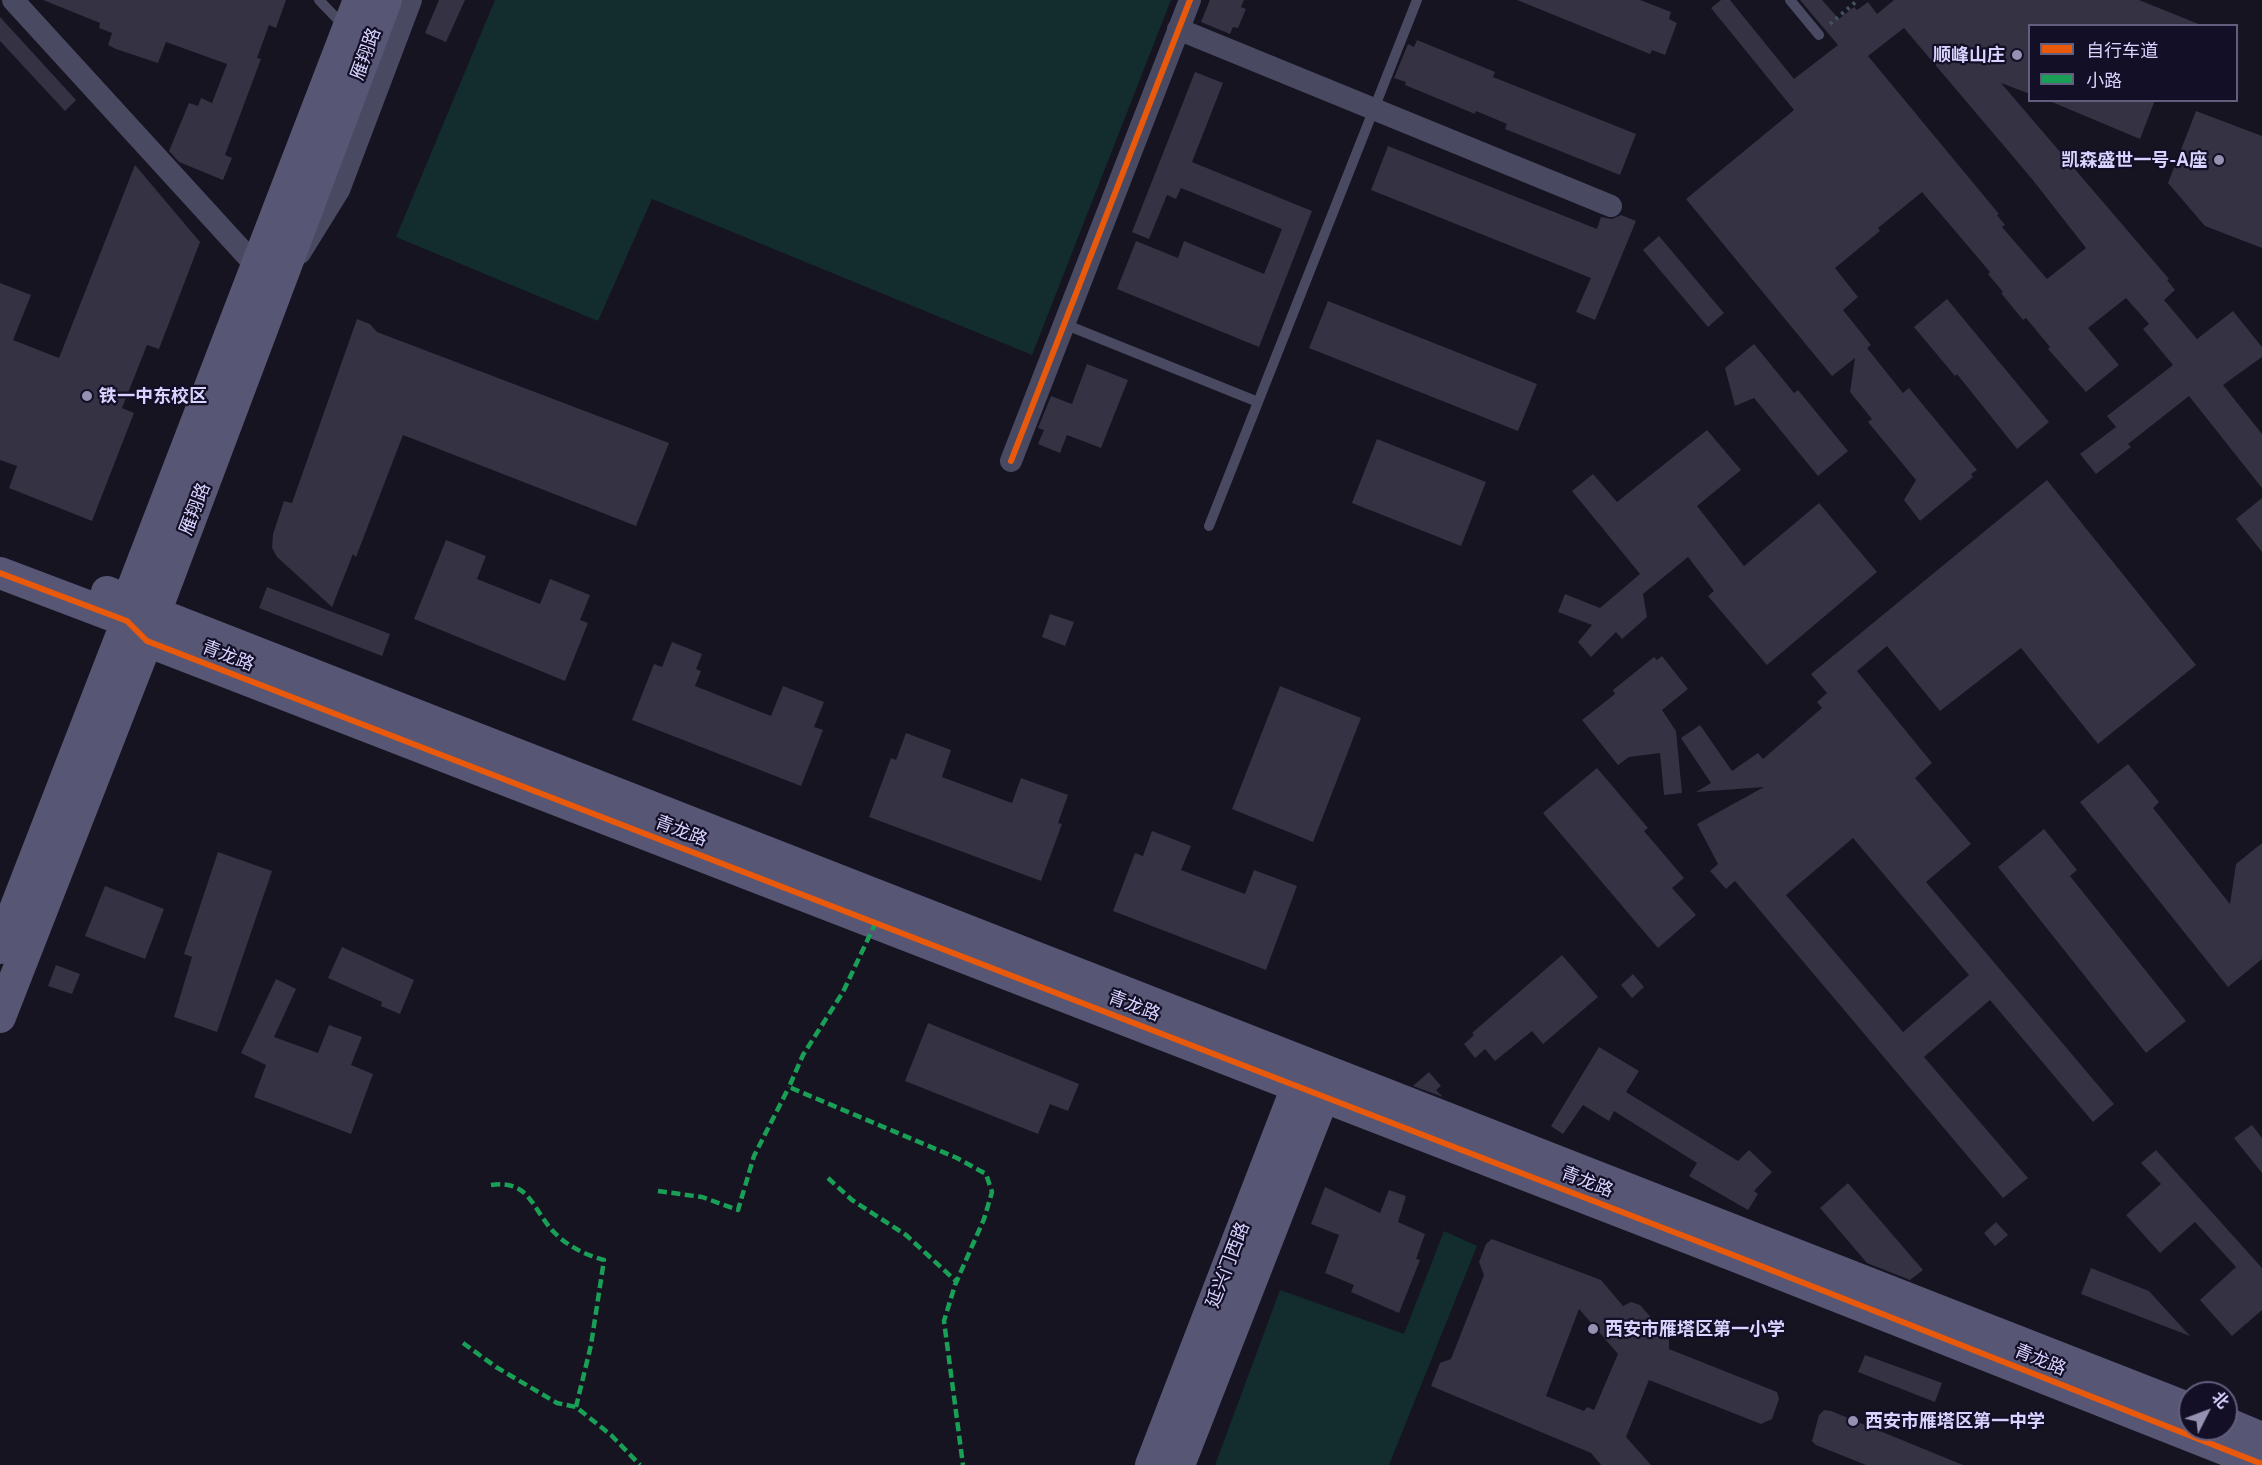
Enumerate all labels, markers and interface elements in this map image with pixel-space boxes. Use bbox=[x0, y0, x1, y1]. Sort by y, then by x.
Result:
legend bbox=[2028, 24, 2238, 102]
street label: 雁翔路 bbox=[347, 25, 385, 83]
text: 自行车道 bbox=[2086, 40, 2158, 61]
place label: 顺峰山庄 bbox=[1933, 44, 2005, 66]
marker: 顺峰山庄 bbox=[2010, 48, 2024, 62]
text: 小路 bbox=[2086, 70, 2122, 91]
place label: 凯森盛世一号-A座 bbox=[2061, 149, 2207, 171]
marker: 凯森盛世一号-A座 bbox=[2212, 153, 2226, 167]
place label: 铁一中东校区 bbox=[99, 385, 207, 407]
marker: 铁一中东校区 bbox=[80, 389, 94, 403]
street label: 雁翔路 bbox=[175, 480, 215, 538]
street label: 青龙路 bbox=[199, 636, 257, 676]
street label: 青龙路 bbox=[652, 811, 710, 851]
street label: 青龙路 bbox=[1105, 986, 1163, 1026]
street label: 青龙路 bbox=[1558, 1162, 1616, 1202]
street label: 延兴门西路 bbox=[1202, 1219, 1254, 1311]
place label: 西安市雁塔区第一小学 bbox=[1605, 1318, 1785, 1340]
marker: 西安市雁塔区第一小学 bbox=[1586, 1322, 1600, 1336]
street label: 青龙路 bbox=[2011, 1340, 2069, 1380]
north arrow bbox=[2178, 1381, 2238, 1441]
text: 北 bbox=[2208, 1388, 2233, 1412]
place label: 西安市雁塔区第一中学 bbox=[1865, 1410, 2045, 1432]
marker: 西安市雁塔区第一中学 bbox=[1846, 1414, 1860, 1428]

